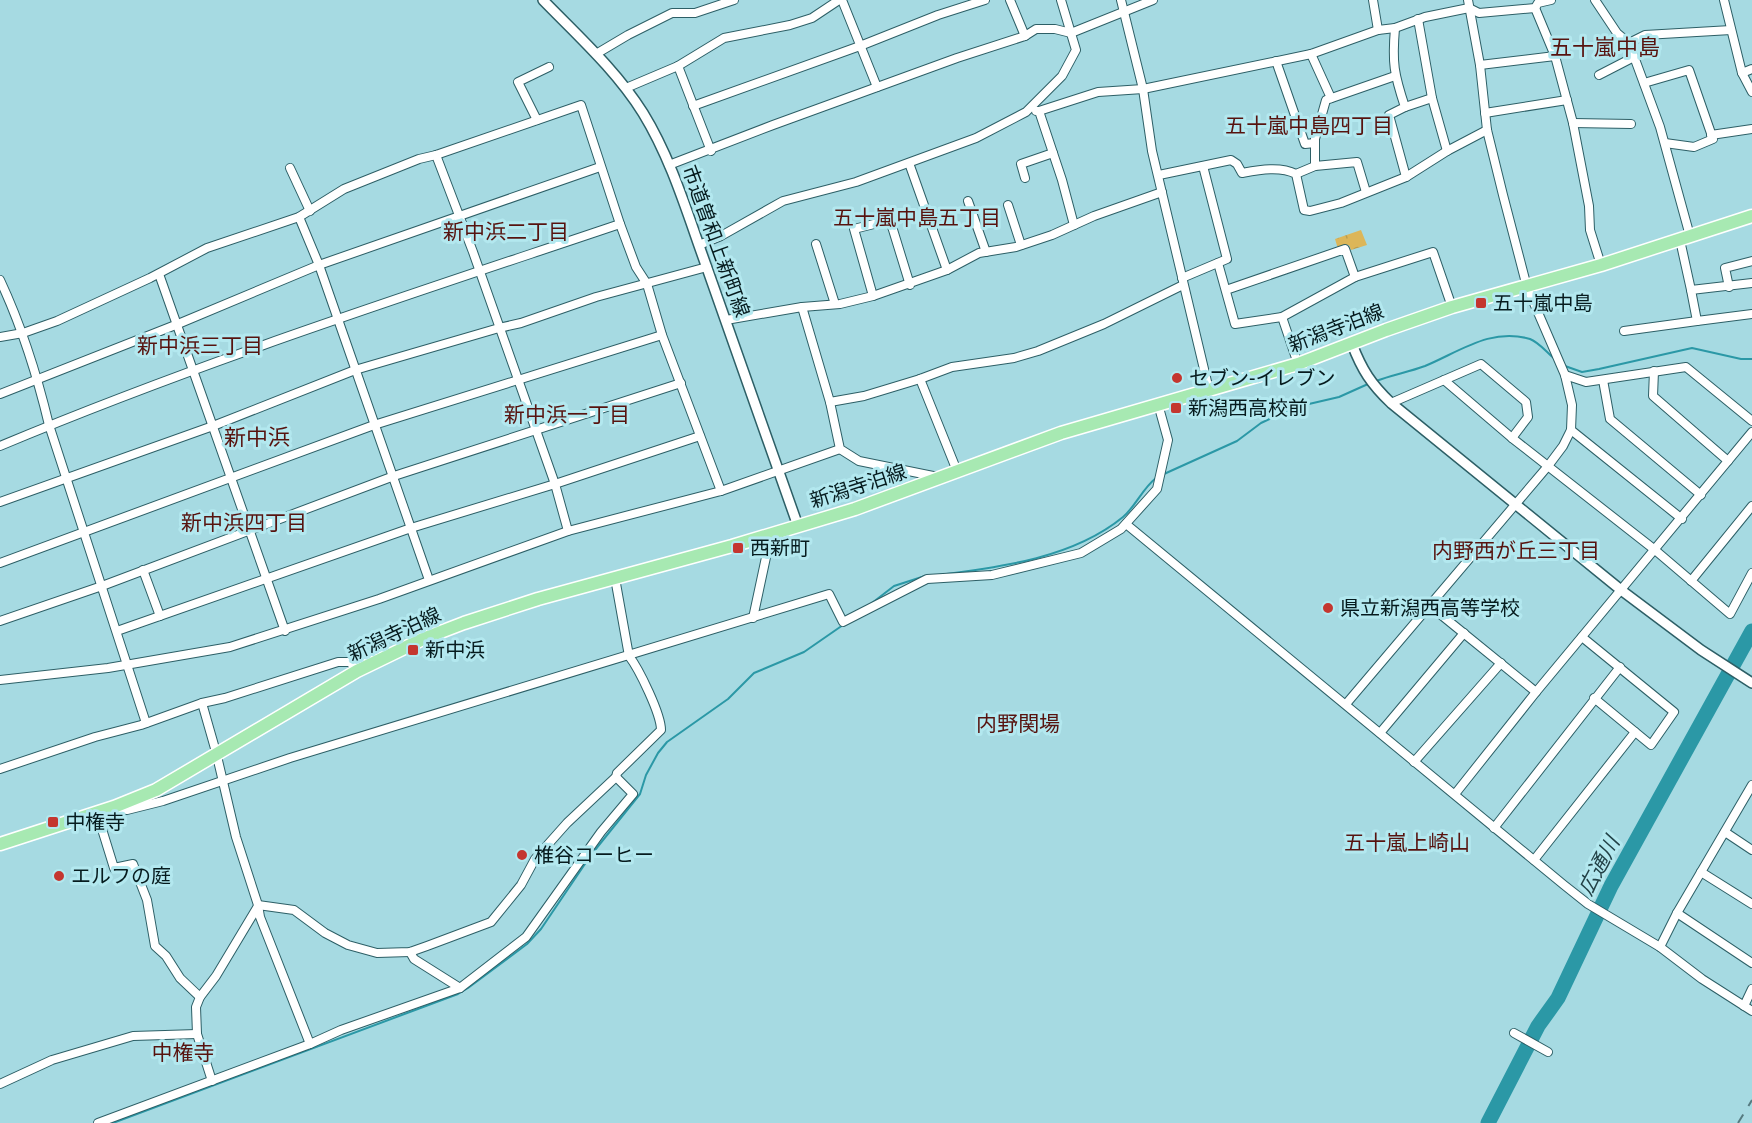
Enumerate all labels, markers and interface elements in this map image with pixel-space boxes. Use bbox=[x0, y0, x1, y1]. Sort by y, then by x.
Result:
district label: 五十嵐中島 bbox=[1550, 31, 1660, 61]
district label: 五十嵐中島四丁目 bbox=[1225, 111, 1393, 139]
street label: 市道曽和上新町線 bbox=[676, 161, 757, 321]
district label: 五十嵐中島五丁目 bbox=[833, 203, 1001, 231]
district label: 新中浜二丁目 bbox=[443, 217, 569, 245]
place label: 五十嵐中島 bbox=[1493, 289, 1593, 316]
marker: 五十嵐中島 bbox=[1474, 296, 1488, 310]
street label: 新潟寺泊線 bbox=[1284, 297, 1387, 358]
district label: 新中浜三丁目 bbox=[137, 331, 263, 359]
place label: セブン-イレブン bbox=[1189, 364, 1335, 391]
marker: セブン-イレブン bbox=[1170, 371, 1184, 385]
place label: 新潟西高校前 bbox=[1188, 394, 1308, 421]
district label: 新中浜一丁目 bbox=[504, 400, 630, 428]
marker: 新潟西高校前 bbox=[1169, 401, 1183, 415]
district label: 新中浜 bbox=[224, 421, 290, 451]
street label: 新潟寺泊線 bbox=[806, 457, 910, 514]
district label: 新中浜四丁目 bbox=[181, 508, 307, 536]
place label: 西新町 bbox=[750, 534, 810, 561]
district label: 内野西が丘三丁目 bbox=[1432, 536, 1600, 564]
marker: 西新町 bbox=[731, 541, 745, 555]
place label: 県立新潟西高等学校 bbox=[1340, 594, 1520, 621]
street label: 新潟寺泊線 bbox=[343, 600, 445, 667]
marker: 県立新潟西高等学校 bbox=[1321, 601, 1335, 615]
place label: 新中浜 bbox=[425, 636, 485, 663]
marker: 新中浜 bbox=[406, 643, 420, 657]
district label: 内野関場 bbox=[976, 709, 1060, 737]
place label: 中権寺 bbox=[65, 808, 125, 835]
marker: 中権寺 bbox=[46, 815, 60, 829]
district label: 五十嵐上崎山 bbox=[1344, 828, 1470, 856]
water label: 広通川 bbox=[1571, 829, 1626, 900]
place label: 椎谷コーヒー bbox=[534, 841, 654, 868]
marker: 椎谷コーヒー bbox=[515, 848, 529, 862]
place label: エルフの庭 bbox=[71, 862, 171, 889]
marker: エルフの庭 bbox=[52, 869, 66, 883]
district label: 中権寺 bbox=[152, 1038, 215, 1066]

